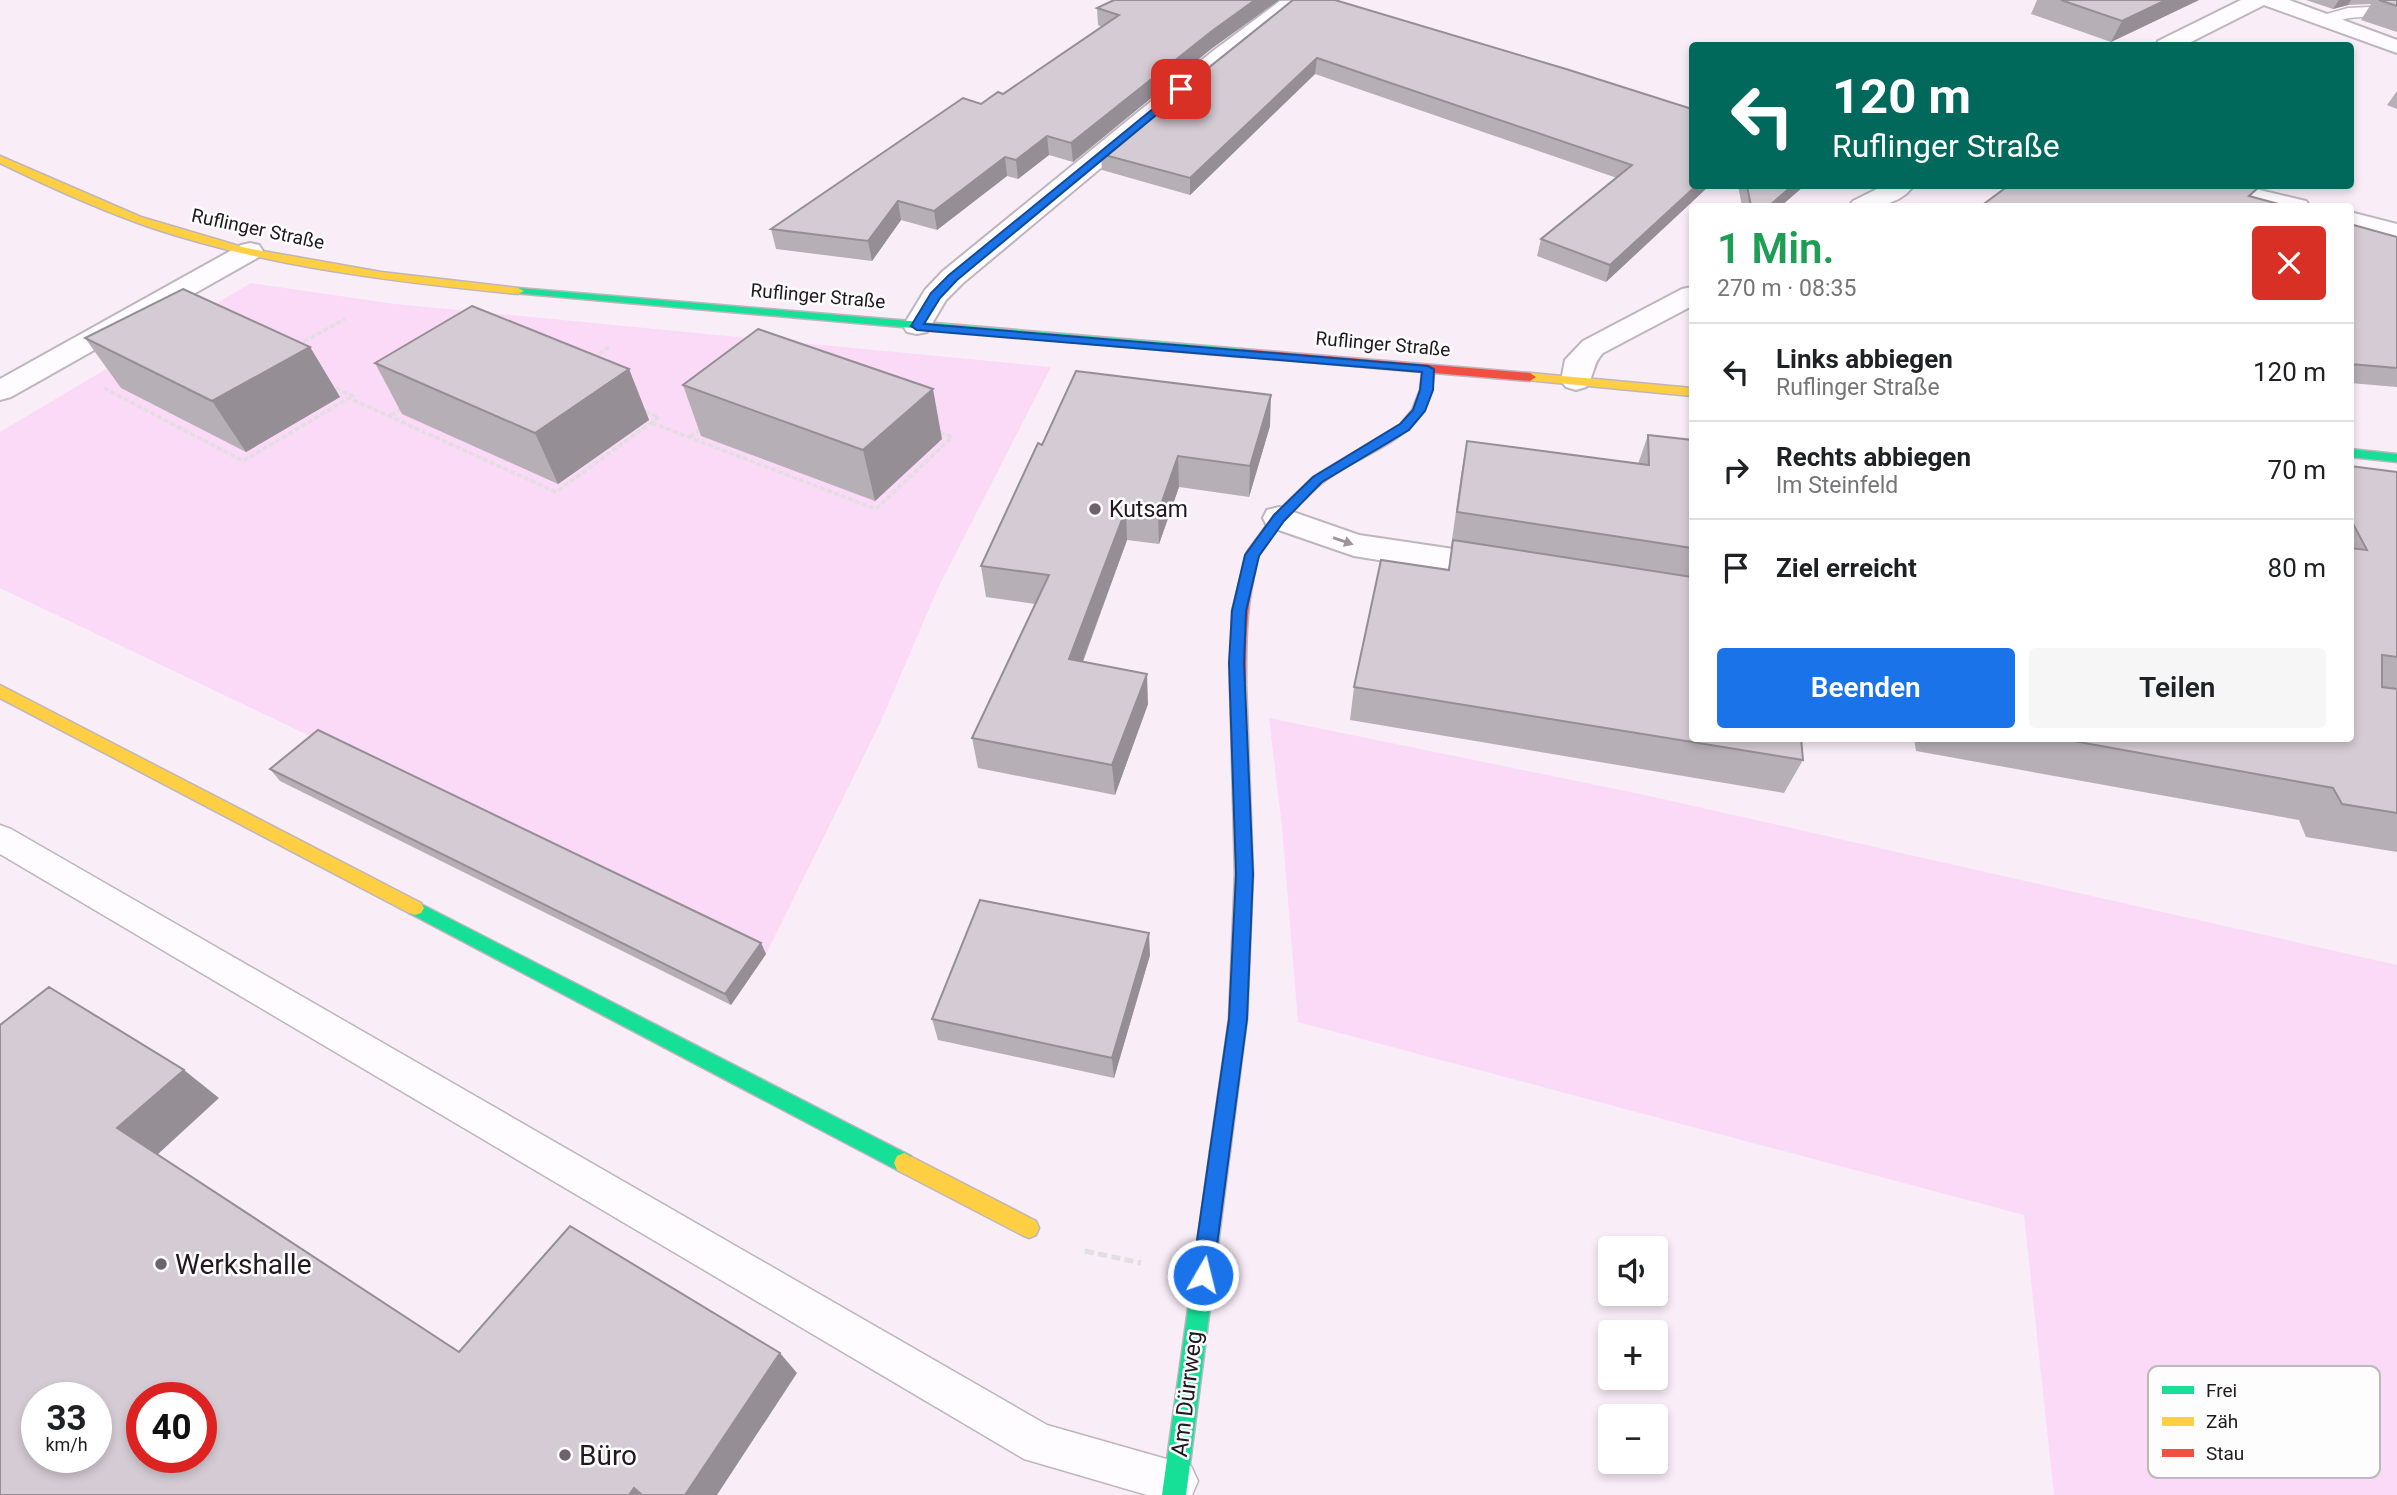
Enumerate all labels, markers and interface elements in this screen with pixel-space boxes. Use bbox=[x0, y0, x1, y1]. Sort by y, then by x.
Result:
pin bbox=[1151, 59, 1211, 119]
text: 120 m bbox=[1832, 68, 1971, 125]
icon: arrive bbox=[1162, 70, 1200, 108]
icon: left bbox=[1717, 70, 1808, 161]
text: Ruflinger Straße bbox=[1832, 127, 2060, 165]
street label: Ruflinger Straße bbox=[189, 204, 327, 254]
text: 1 Min. bbox=[1717, 224, 1835, 273]
button: close bbox=[2252, 226, 2326, 300]
text: 270 m · 08:35 bbox=[1717, 275, 1856, 302]
street label: Ruflinger Straße bbox=[750, 279, 886, 313]
street label: Ruflinger Straße bbox=[1315, 327, 1451, 361]
text: Links abbiegen bbox=[1776, 344, 1953, 374]
icon: left bbox=[1717, 353, 1755, 391]
text: 120 m bbox=[2253, 357, 2326, 387]
text: Ruflinger Straße bbox=[1776, 374, 1940, 401]
text: Rechts abbiegen bbox=[1776, 442, 1971, 472]
icon: right bbox=[1717, 451, 1755, 489]
text: 70 m bbox=[2268, 455, 2326, 485]
text: Im Steinfeld bbox=[1776, 472, 1898, 499]
place label: Kutsam bbox=[1109, 496, 1188, 523]
marker: Kutsam bbox=[1087, 501, 1103, 517]
one-way arrow bbox=[1333, 536, 1354, 547]
icon: arrive bbox=[1717, 549, 1755, 587]
text: Ziel erreicht bbox=[1776, 553, 1917, 583]
text: 80 m bbox=[2268, 553, 2326, 583]
button: Beenden bbox=[1717, 648, 2015, 728]
button: Teilen bbox=[2029, 648, 2326, 728]
map controls bbox=[1598, 1236, 1668, 1474]
button: sound bbox=[1598, 1236, 1668, 1306]
position arrow bbox=[1166, 1238, 1240, 1312]
place label: Werkshalle bbox=[175, 1248, 312, 1281]
marker: Werkshalle bbox=[153, 1256, 169, 1272]
button: + bbox=[1598, 1320, 1668, 1390]
street label: Am Dürrweg bbox=[1166, 1329, 1208, 1459]
legend bbox=[2148, 1366, 2380, 1478]
text: Frei bbox=[2206, 1379, 2237, 1402]
speed limit sign: 40 bbox=[126, 1382, 217, 1473]
text: 33 bbox=[46, 1398, 87, 1439]
button: − bbox=[1598, 1404, 1668, 1474]
text: Zäh bbox=[2206, 1410, 2238, 1433]
text: km/h bbox=[45, 1434, 88, 1455]
place label: Büro bbox=[579, 1439, 637, 1472]
text: Stau bbox=[2206, 1442, 2244, 1465]
marker: Büro bbox=[557, 1447, 573, 1463]

